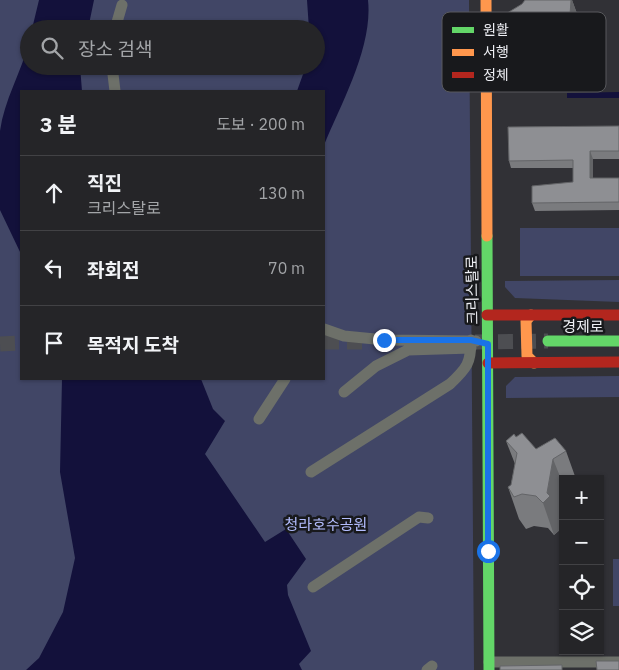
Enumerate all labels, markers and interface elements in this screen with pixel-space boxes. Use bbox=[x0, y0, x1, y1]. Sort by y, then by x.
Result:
legend bbox=[442, 12, 606, 92]
search box bbox=[20, 20, 325, 75]
text: 원활 bbox=[483, 21, 509, 39]
icon: search bbox=[38, 34, 66, 62]
text: 장소 검색 bbox=[78, 37, 152, 61]
text: 서행 bbox=[483, 43, 509, 61]
text: 정체 bbox=[483, 66, 509, 84]
text: 3 분 bbox=[40, 110, 77, 138]
text: 도보 · 200 m bbox=[216, 114, 305, 134]
text: 직진 bbox=[87, 171, 122, 195]
icon: ahead bbox=[40, 179, 68, 207]
text: 130 m bbox=[258, 183, 305, 203]
text: 크리스탈로 bbox=[87, 198, 161, 218]
icon: left bbox=[40, 254, 68, 282]
street label: 크리스탈로 bbox=[462, 255, 482, 325]
text: 좌회전 bbox=[87, 258, 139, 282]
text: 70 m bbox=[268, 258, 305, 278]
street label: 경제로 bbox=[562, 317, 604, 336]
icon: arrive bbox=[40, 329, 68, 357]
route end bbox=[373, 329, 396, 352]
text: 목적지 도착 bbox=[87, 333, 179, 357]
map controls bbox=[559, 475, 604, 655]
button: + bbox=[559, 475, 604, 520]
park label: 청라호수공원 bbox=[285, 515, 367, 534]
button: − bbox=[559, 520, 604, 565]
route start bbox=[477, 540, 500, 563]
button: locate bbox=[559, 565, 604, 610]
button: layers bbox=[559, 610, 604, 655]

